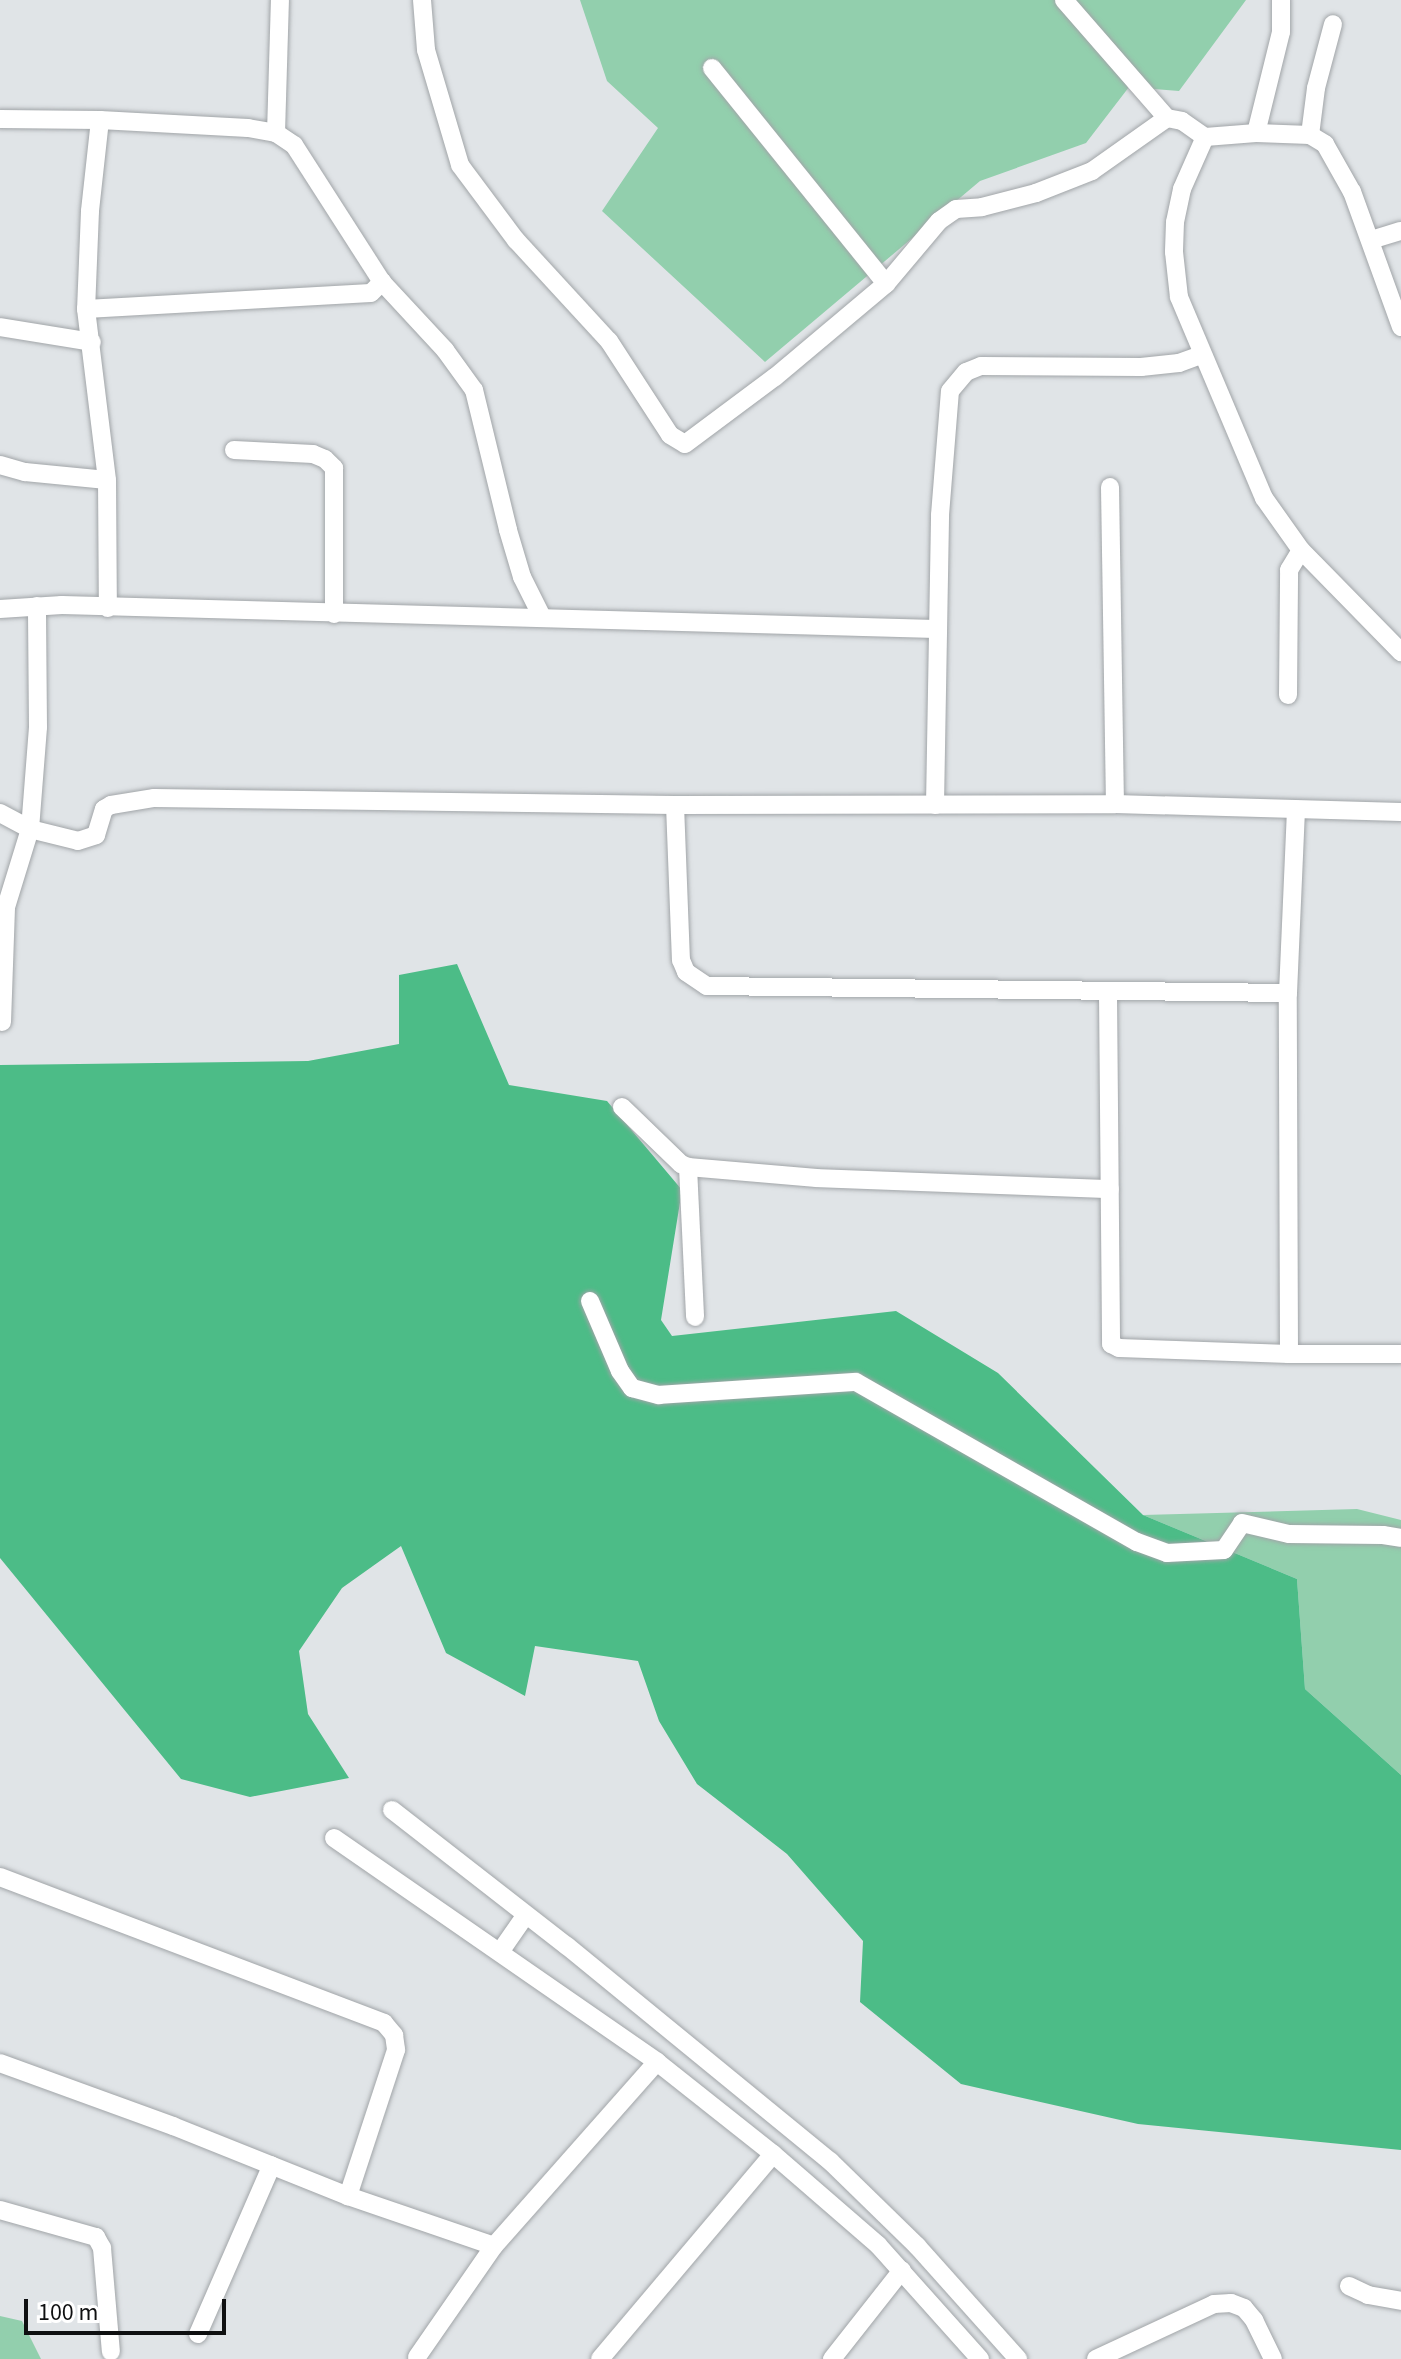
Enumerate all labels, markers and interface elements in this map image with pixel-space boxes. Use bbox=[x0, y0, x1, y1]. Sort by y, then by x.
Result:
scale bar bbox=[28, 2283, 230, 2333]
text: 100 m bbox=[38, 2295, 98, 2330]

